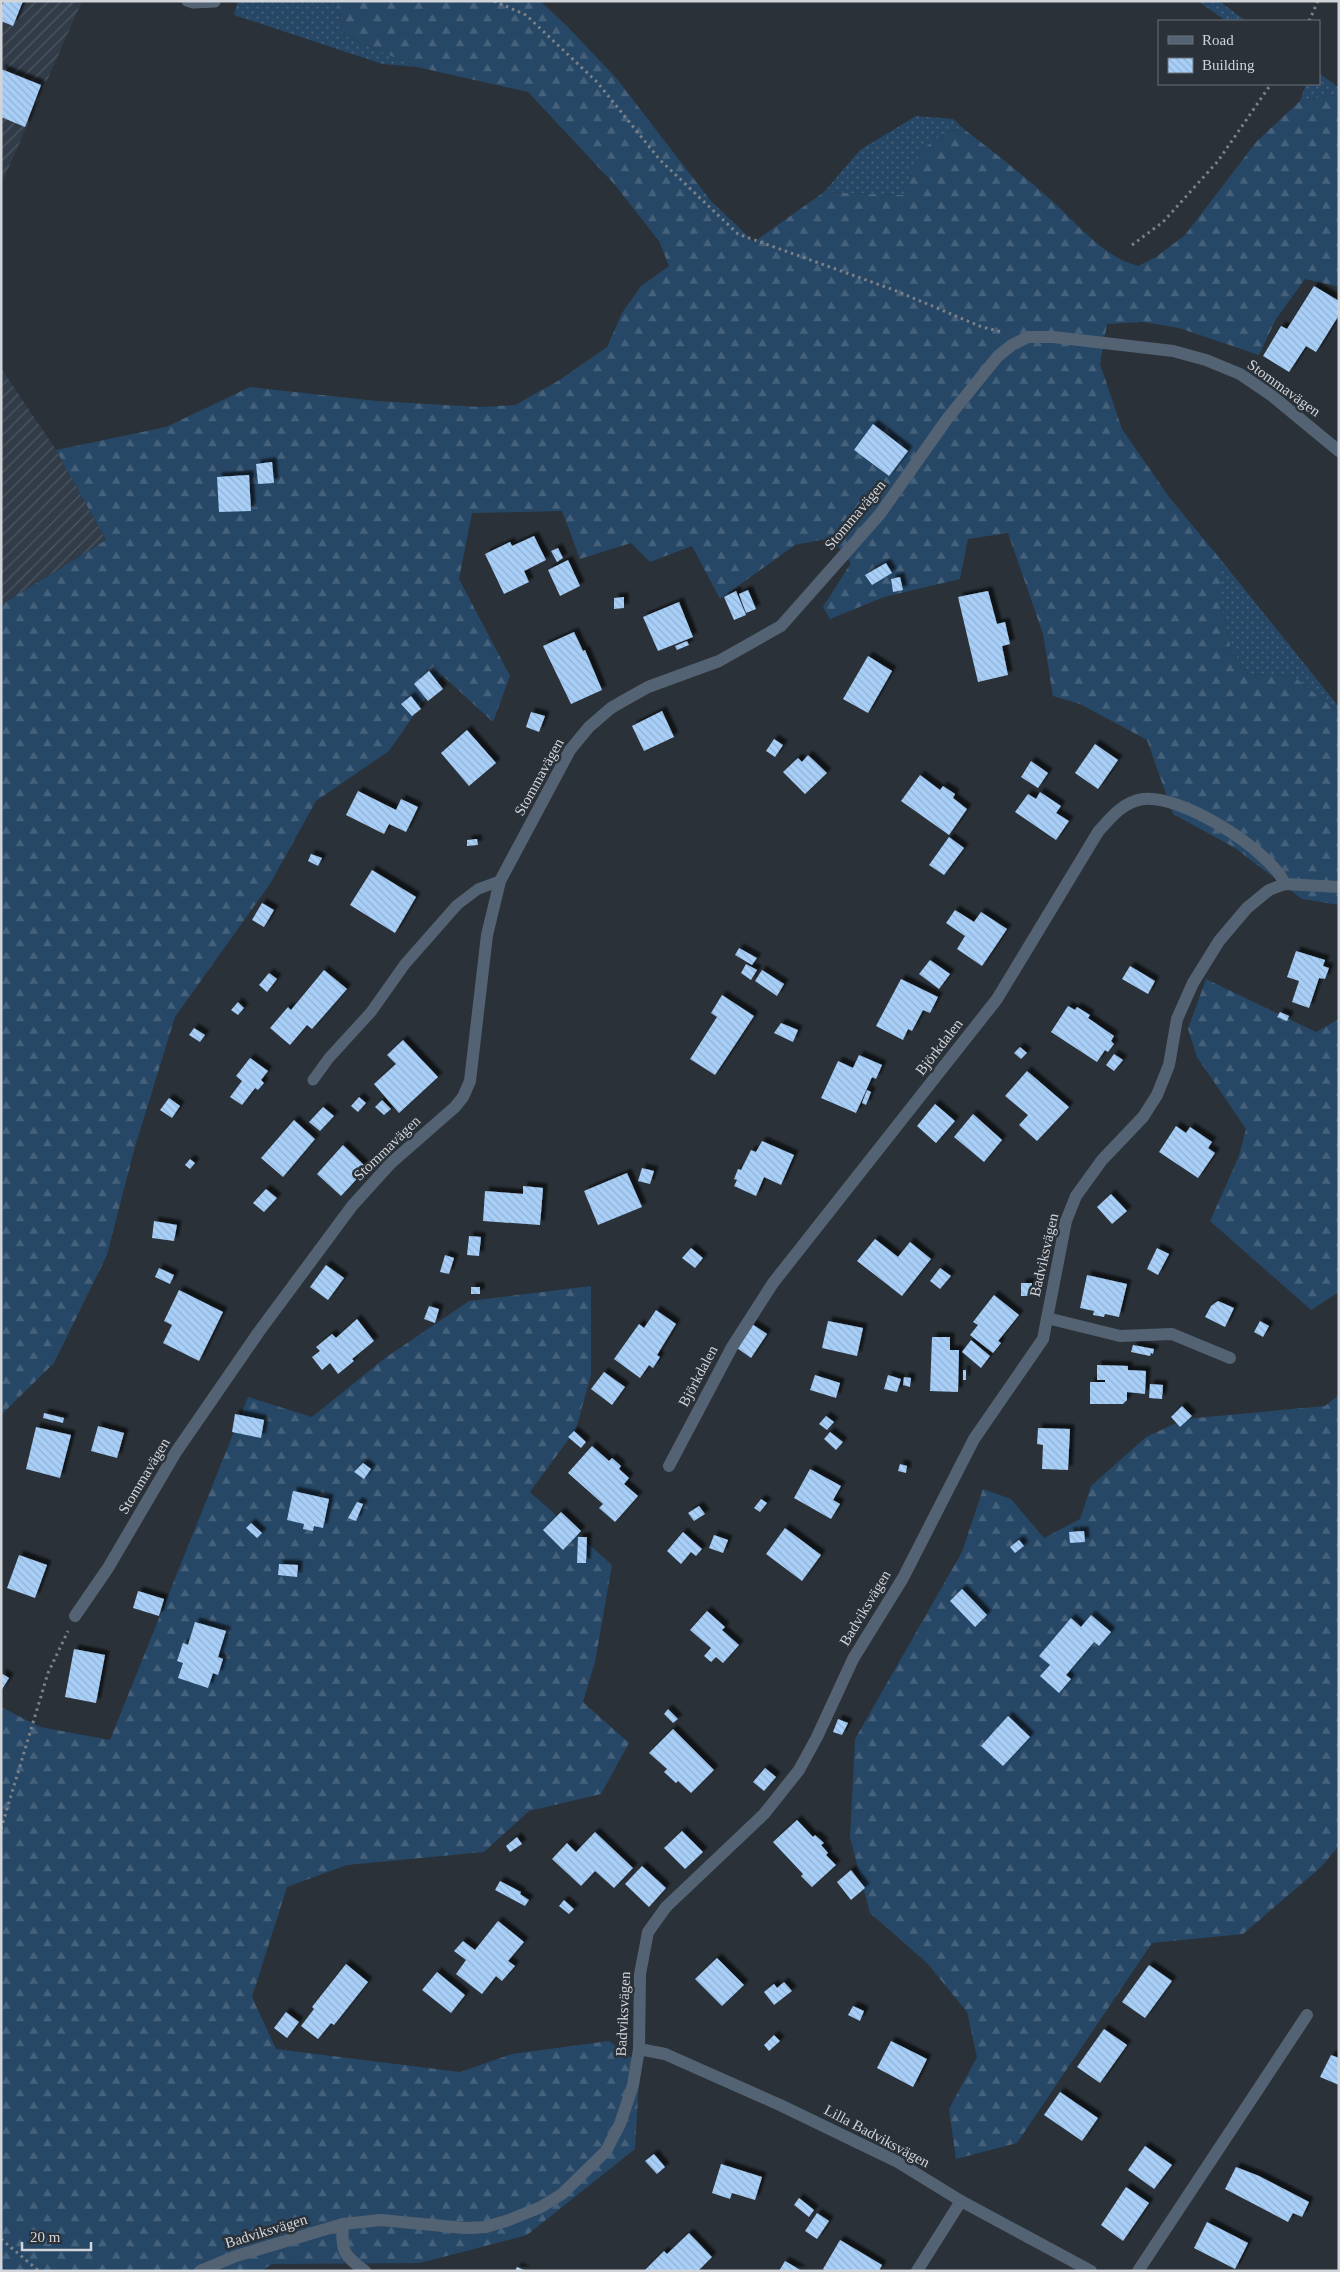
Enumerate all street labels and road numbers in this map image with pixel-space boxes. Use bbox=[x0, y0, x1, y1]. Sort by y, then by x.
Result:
street label: Stommavägen bbox=[1245, 356, 1324, 420]
street label: Stommavägen bbox=[821, 477, 889, 553]
street label: Stommavägen bbox=[511, 735, 567, 818]
street label: Björkdalen bbox=[912, 1015, 966, 1078]
street label: Stommavägen bbox=[351, 1112, 424, 1184]
street label: Badviksvägen bbox=[1027, 1211, 1061, 1298]
street label: Björkdalen bbox=[675, 1342, 721, 1409]
street label: Stommavägen bbox=[115, 1435, 173, 1517]
street label: Badviksvägen bbox=[836, 1567, 894, 1649]
street label: Badviksvägen bbox=[613, 1971, 633, 2057]
street label: Lilla Badviksvägen bbox=[822, 2101, 933, 2171]
street label: Badviksvägen bbox=[223, 2211, 309, 2251]

